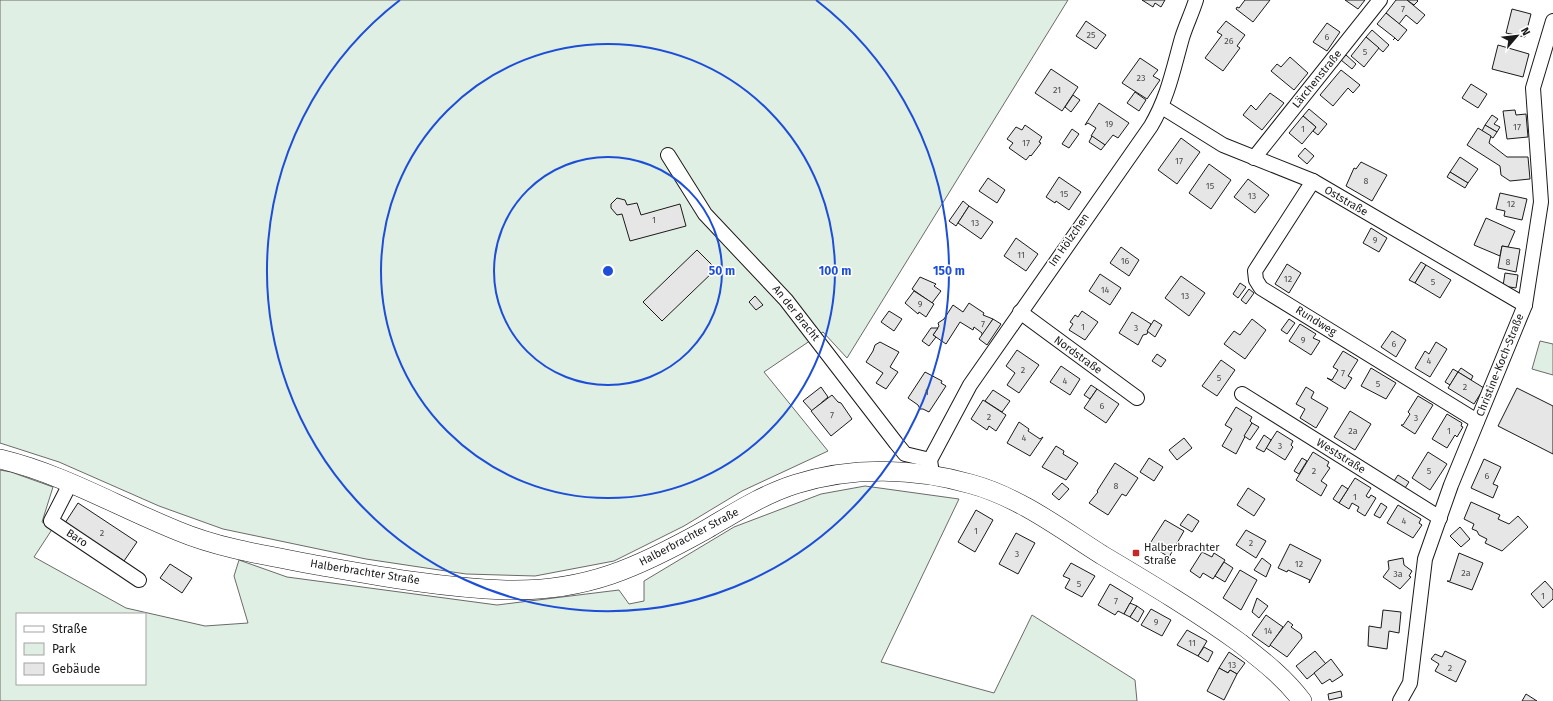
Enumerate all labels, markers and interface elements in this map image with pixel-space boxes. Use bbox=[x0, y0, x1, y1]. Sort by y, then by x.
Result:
house number: 7 bbox=[1401, 4, 1405, 14]
north arrow bbox=[1497, 16, 1537, 56]
text: N bbox=[1518, 25, 1533, 38]
house number: 25 bbox=[1087, 30, 1096, 40]
house number: 6 bbox=[1325, 32, 1330, 42]
house number: 26 bbox=[1224, 36, 1234, 46]
street label: Lärchenstraße bbox=[1290, 47, 1344, 111]
house number: 5 bbox=[1363, 47, 1368, 57]
house number: 23 bbox=[1137, 73, 1145, 83]
house number: 21 bbox=[1053, 85, 1061, 95]
house number: 19 bbox=[1105, 119, 1114, 129]
house number: 17 bbox=[1513, 122, 1521, 132]
house number: 1 bbox=[1301, 124, 1305, 134]
house number: 17 bbox=[1022, 138, 1030, 148]
house number: 17 bbox=[1175, 156, 1183, 166]
house number: 8 bbox=[1364, 176, 1369, 186]
house number: 15 bbox=[1206, 181, 1215, 191]
street label: Oststraße bbox=[1322, 183, 1370, 219]
house number: 15 bbox=[1060, 189, 1069, 199]
house number: 13 bbox=[1248, 191, 1256, 201]
house number: 12 bbox=[1507, 199, 1515, 209]
street label: Im Hölzchen bbox=[1046, 211, 1092, 269]
house number: 1 bbox=[652, 215, 656, 225]
house number: 13 bbox=[971, 218, 979, 228]
house number: 9 bbox=[1373, 235, 1378, 245]
house number: 11 bbox=[1017, 250, 1025, 260]
house number: 16 bbox=[1121, 256, 1130, 266]
house number: 8 bbox=[1506, 257, 1511, 267]
centre of rings bbox=[601, 264, 615, 278]
text: 50 m bbox=[709, 264, 735, 278]
text: 100 m bbox=[819, 264, 851, 278]
text: 150 m bbox=[933, 264, 965, 278]
house number: 12 bbox=[1284, 274, 1292, 284]
house number: 5 bbox=[1431, 277, 1436, 287]
street label: An der Bracht bbox=[770, 283, 822, 343]
house number: 14 bbox=[1101, 285, 1110, 295]
house number: 13 bbox=[1181, 291, 1189, 301]
house number: 9 bbox=[918, 299, 923, 309]
street label: Rundweg bbox=[1293, 303, 1339, 339]
street label: Christine-Koch-Straße bbox=[1473, 312, 1527, 418]
house number: 7 bbox=[981, 319, 985, 329]
house number: 1 bbox=[1081, 322, 1085, 332]
house number: 3 bbox=[1134, 323, 1138, 333]
street label: Nordstraße bbox=[1052, 333, 1104, 377]
house number: 9 bbox=[1301, 335, 1306, 345]
house number: 6 bbox=[1392, 339, 1397, 349]
house number: 4 bbox=[1427, 356, 1432, 366]
house number: 2 bbox=[1021, 365, 1025, 375]
house number: 7 bbox=[1341, 368, 1345, 378]
house number: 5 bbox=[1217, 373, 1222, 383]
house number: 4 bbox=[1063, 376, 1068, 386]
house number: 5 bbox=[1376, 379, 1381, 389]
house number: 2 bbox=[1463, 382, 1467, 392]
house number: 1 bbox=[925, 387, 929, 397]
house number: 6 bbox=[1100, 401, 1105, 411]
house number: 7 bbox=[830, 410, 834, 420]
house number: 2 bbox=[987, 412, 991, 422]
house number: 3 bbox=[1414, 413, 1418, 423]
house number: 2a bbox=[1348, 426, 1358, 436]
house number: 1 bbox=[1447, 426, 1451, 436]
house number: 4 bbox=[1022, 433, 1027, 443]
street label: Weststraße bbox=[1314, 436, 1368, 476]
house number: 3 bbox=[1278, 441, 1282, 451]
house number: 2 bbox=[1312, 466, 1316, 476]
house number: 5 bbox=[1427, 466, 1432, 476]
house number: 6 bbox=[1485, 471, 1490, 481]
house number: 8 bbox=[1114, 481, 1119, 491]
house number: 1 bbox=[1353, 492, 1357, 502]
street label: Halberbrachter Straße bbox=[637, 505, 741, 569]
house number: 4 bbox=[1402, 516, 1407, 526]
street label: Baro bbox=[64, 526, 90, 550]
house number: 1 bbox=[974, 526, 978, 536]
house number: 2 bbox=[100, 528, 104, 538]
house number: 2 bbox=[1249, 538, 1253, 548]
place label: Halberbrachter Straße bbox=[1144, 541, 1220, 567]
marker: Halberbrachter Straße bbox=[1131, 548, 1141, 558]
house number: 3 bbox=[1015, 549, 1019, 559]
street label: Halberbrachter Straße bbox=[309, 557, 421, 587]
house number: 12 bbox=[1295, 559, 1303, 569]
house number: 2a bbox=[1461, 568, 1471, 578]
house number: 3a bbox=[1393, 569, 1403, 579]
house number: 5 bbox=[1077, 579, 1082, 589]
house number: 1 bbox=[1541, 591, 1545, 601]
house number: 7 bbox=[1114, 596, 1118, 606]
legend bbox=[16, 613, 146, 685]
house number: 9 bbox=[1154, 617, 1159, 627]
text: Straße bbox=[52, 622, 87, 636]
house number: 14 bbox=[1264, 626, 1273, 636]
house number: 11 bbox=[1188, 638, 1196, 648]
text: Park bbox=[52, 642, 76, 656]
house number: 13 bbox=[1228, 660, 1236, 670]
text: Gebäude bbox=[52, 662, 100, 676]
house number: 2 bbox=[1448, 663, 1452, 673]

